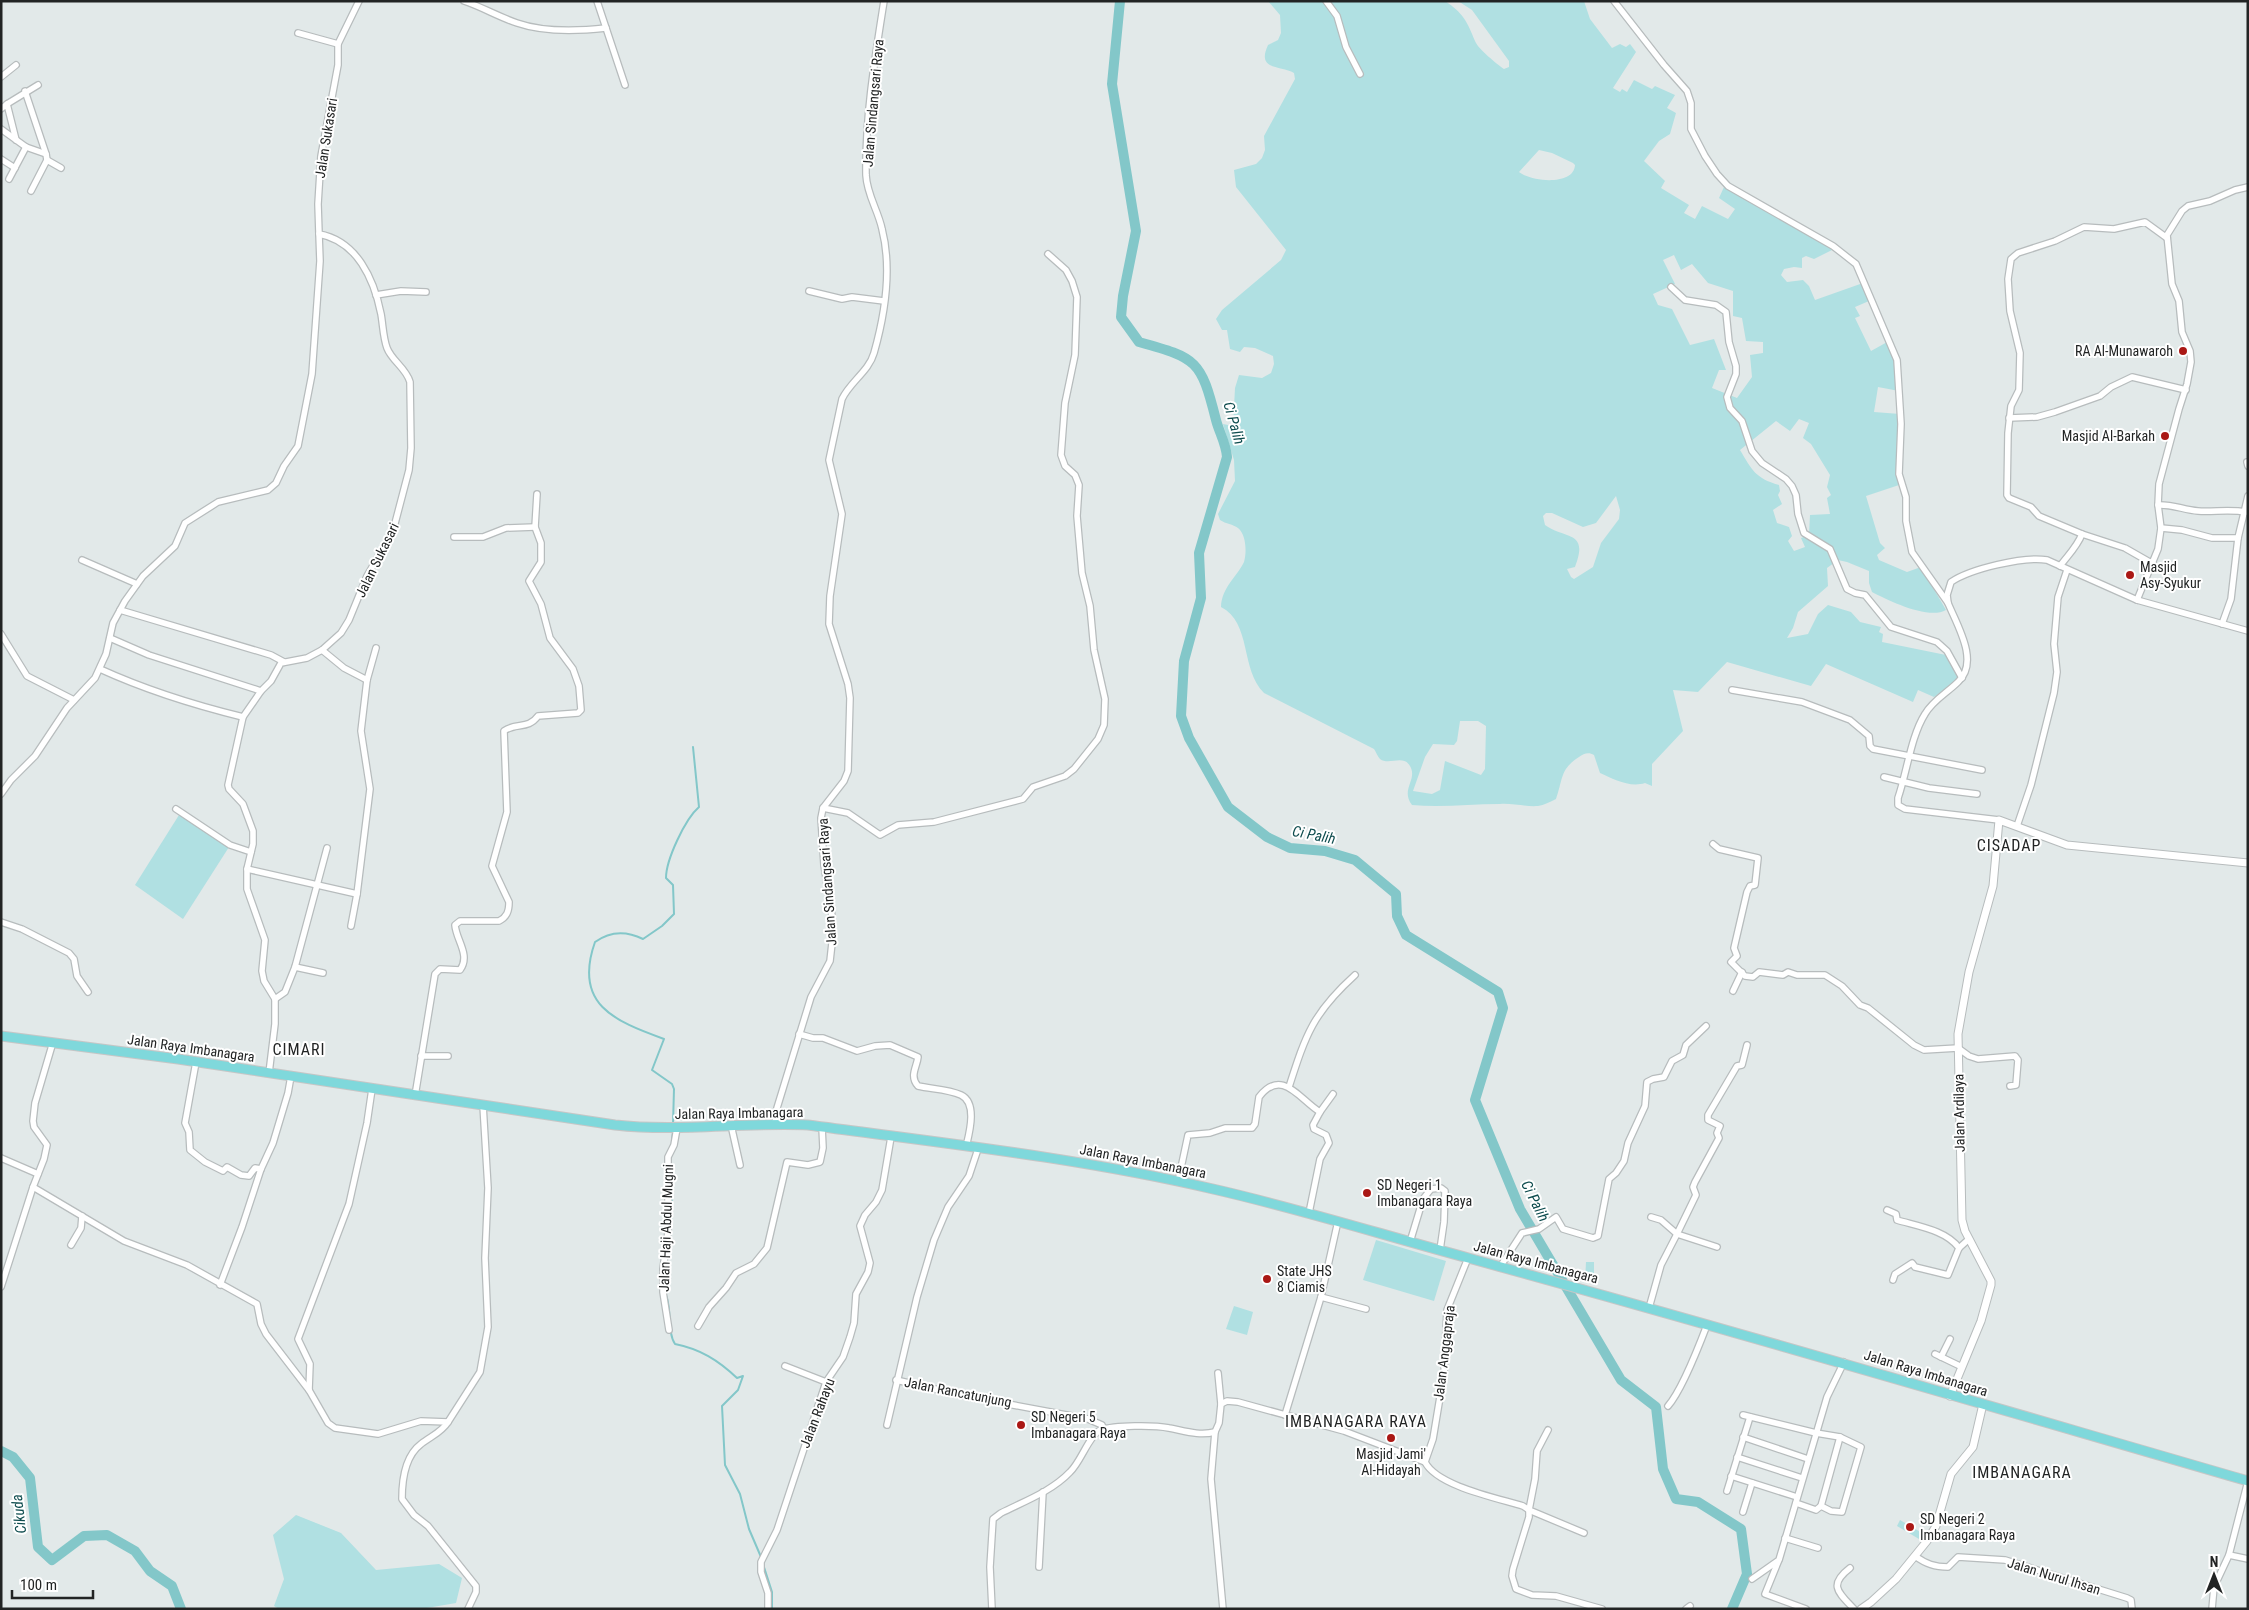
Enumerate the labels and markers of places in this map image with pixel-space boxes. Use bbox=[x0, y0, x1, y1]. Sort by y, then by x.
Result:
place label: RA Al-Munawaroh bbox=[2075, 343, 2173, 359]
marker: RA Al-Munawaroh bbox=[2177, 345, 2189, 357]
place label: Masjid Al-Barkah bbox=[2062, 428, 2155, 444]
marker: Masjid Al-Barkah bbox=[2159, 430, 2171, 442]
place label: Masjid Asy-Syukur bbox=[2140, 559, 2201, 591]
marker: Masjid Asy-Syukur bbox=[2124, 569, 2136, 581]
place label: SD Negeri 1 Imbanagara Raya bbox=[1377, 1177, 1472, 1209]
marker: SD Negeri 1 Imbanagara Raya bbox=[1361, 1187, 1373, 1199]
place label: State JHS 8 Ciamis bbox=[1277, 1263, 1332, 1295]
marker: State JHS 8 Ciamis bbox=[1261, 1273, 1273, 1285]
place label: SD Negeri 5 Imbanagara Raya bbox=[1031, 1409, 1126, 1441]
marker: SD Negeri 5 Imbanagara Raya bbox=[1015, 1419, 1027, 1431]
marker: Masjid Jami' Al-Hidayah bbox=[1385, 1432, 1397, 1444]
place label: Masjid Jami' Al-Hidayah bbox=[1356, 1446, 1426, 1478]
place label: SD Negeri 2 Imbanagara Raya bbox=[1920, 1511, 2015, 1543]
marker: SD Negeri 2 Imbanagara Raya bbox=[1904, 1521, 1916, 1533]

